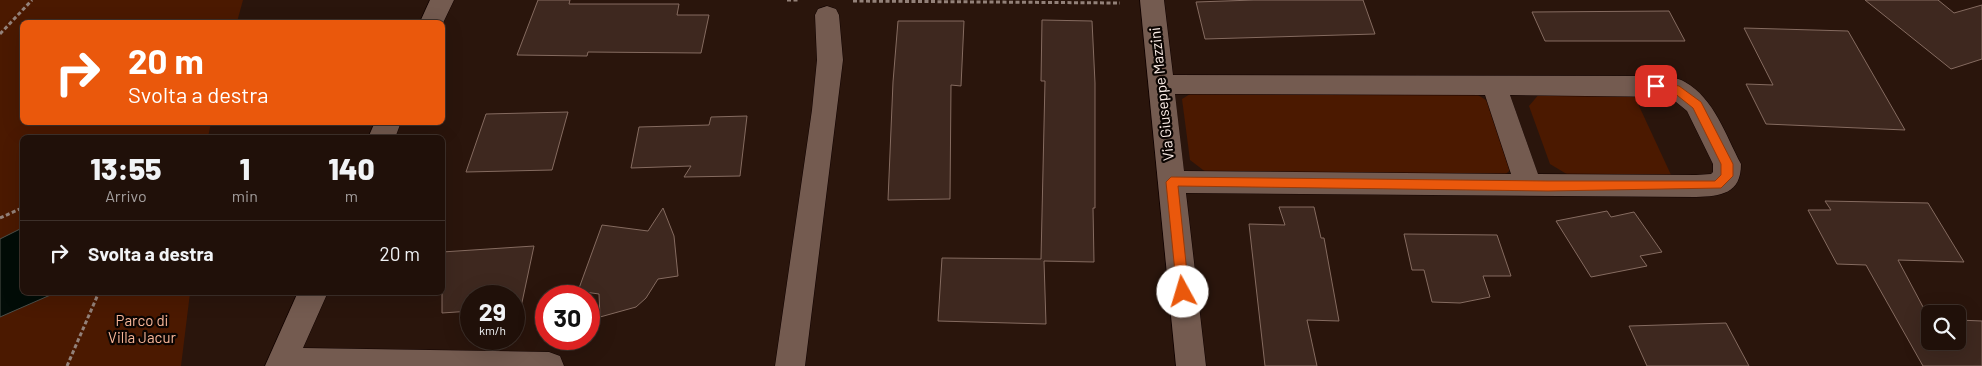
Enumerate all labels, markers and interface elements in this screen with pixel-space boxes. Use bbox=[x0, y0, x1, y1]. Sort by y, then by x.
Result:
street label: Via Giuseppe Mazzini bbox=[1145, 26, 1177, 162]
text: 20 m bbox=[128, 39, 204, 81]
icon: right bbox=[45, 40, 110, 105]
pin bbox=[1635, 65, 1677, 107]
icon: arrive bbox=[1642, 72, 1670, 100]
text: Svolta a destra bbox=[128, 81, 269, 107]
text: 13:55 bbox=[90, 150, 161, 186]
text: 1 bbox=[239, 150, 250, 186]
text: 140 bbox=[328, 150, 375, 186]
text: Arrivo bbox=[105, 186, 147, 205]
text: min bbox=[232, 186, 258, 205]
text: m bbox=[345, 186, 358, 205]
icon: right bbox=[45, 239, 73, 267]
text: Svolta a destra bbox=[88, 242, 214, 265]
text: 20 m bbox=[380, 242, 420, 265]
position arrow bbox=[1156, 265, 1208, 317]
speed limit sign: 30 bbox=[535, 285, 600, 350]
text: 29 bbox=[479, 296, 506, 326]
map controls bbox=[1921, 305, 1966, 350]
button: search bbox=[1921, 305, 1966, 350]
park label: Parco di Villa Jacur bbox=[108, 311, 176, 346]
text: km/h bbox=[479, 323, 506, 337]

